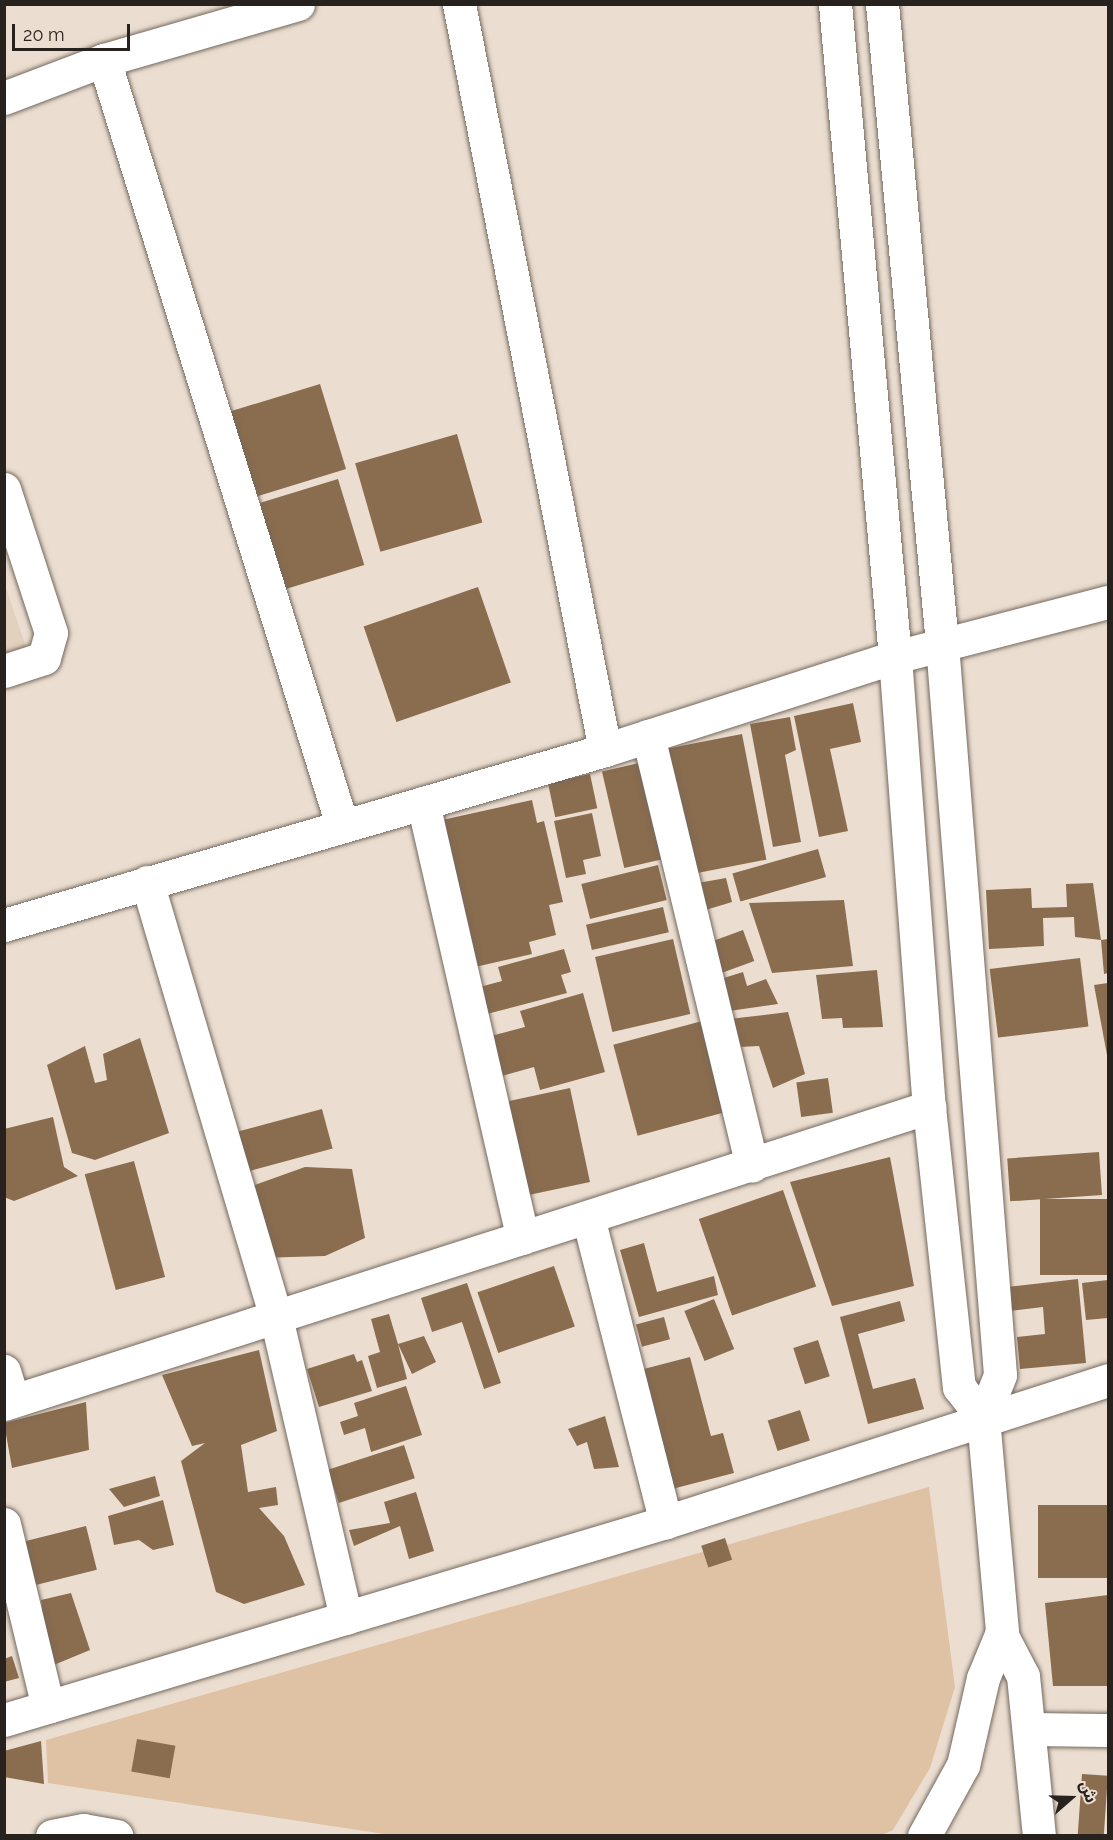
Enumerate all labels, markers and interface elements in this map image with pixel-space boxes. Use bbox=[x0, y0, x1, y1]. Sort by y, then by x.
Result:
scale bar bbox=[15, 12, 134, 50]
text: 20 m bbox=[23, 24, 65, 45]
north arrow bbox=[1041, 1768, 1101, 1828]
text: ش bbox=[1076, 1778, 1101, 1805]

